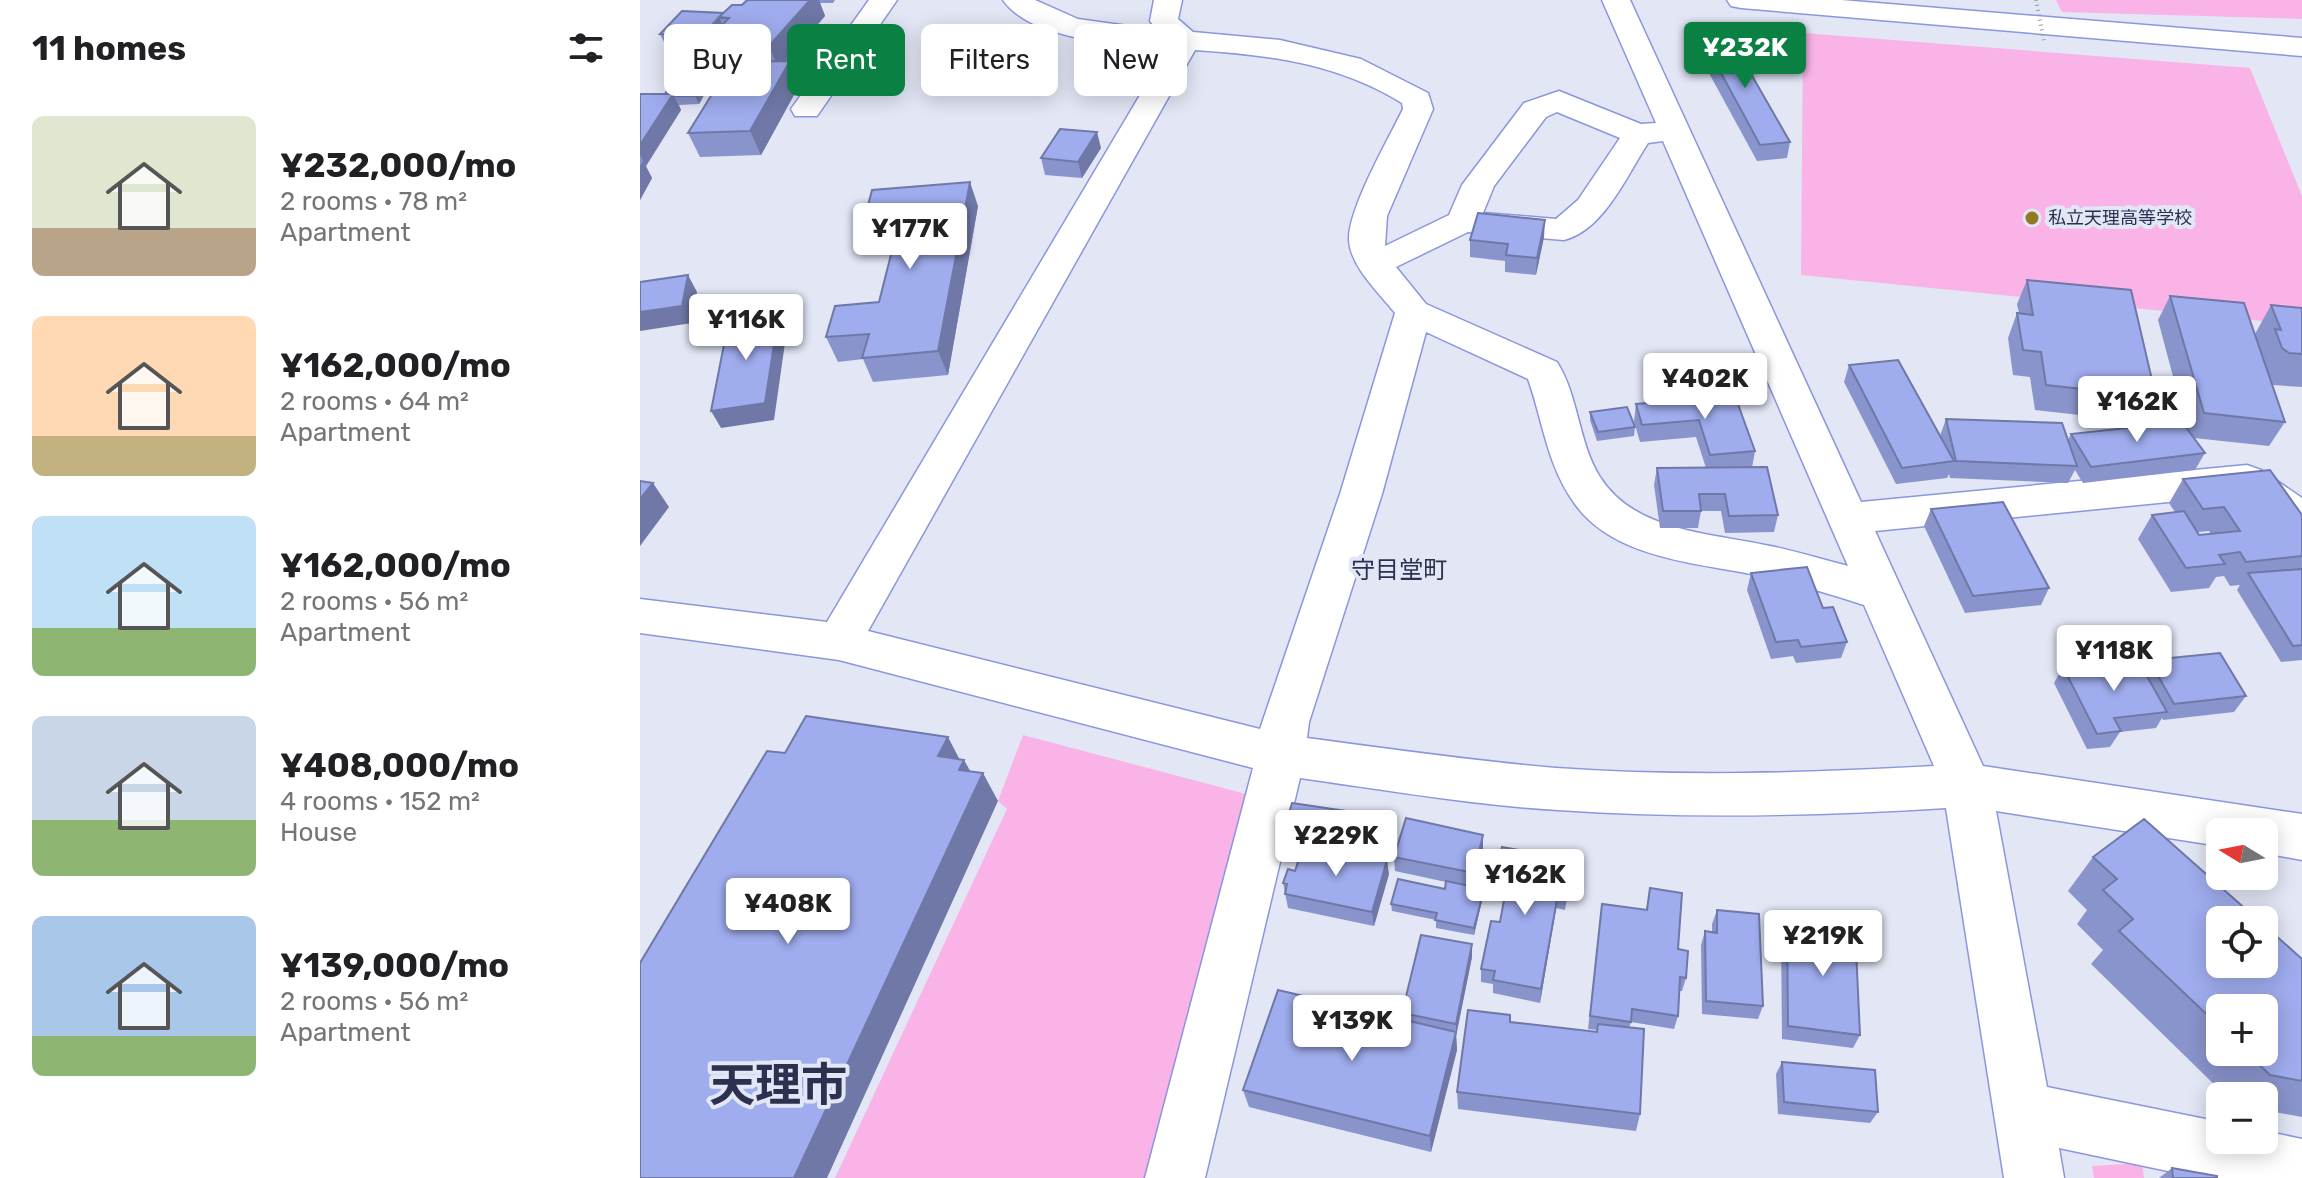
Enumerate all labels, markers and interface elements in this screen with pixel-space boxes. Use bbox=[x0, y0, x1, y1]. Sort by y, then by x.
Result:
pin: ¥232K bbox=[1689, 22, 1801, 90]
chip: Buy bbox=[664, 24, 771, 96]
chip: Rent bbox=[787, 24, 905, 96]
chip: Filters bbox=[921, 24, 1058, 96]
chip: New bbox=[1074, 24, 1187, 96]
icon: filters bbox=[564, 26, 608, 70]
text: 11 homes bbox=[32, 28, 186, 69]
text: ¥232K bbox=[1702, 32, 1788, 63]
text: ¥232,000/mo bbox=[280, 145, 516, 186]
icon: home bbox=[96, 148, 192, 244]
text: 2 rooms · 78 m² bbox=[280, 186, 467, 217]
pin: ¥177K bbox=[854, 203, 966, 271]
place label: 私立天理高等学校 bbox=[2048, 207, 2192, 229]
marker: 私立天理高等学校 bbox=[2023, 209, 2041, 227]
text: ¥177K bbox=[871, 213, 949, 244]
text: Apartment bbox=[280, 217, 411, 248]
pin: ¥116K bbox=[690, 294, 802, 362]
text: ¥116K bbox=[707, 304, 785, 335]
text: ¥162,000/mo bbox=[280, 345, 511, 386]
icon: home bbox=[96, 348, 192, 444]
pin: ¥402K bbox=[1649, 353, 1761, 421]
text: ¥402K bbox=[1661, 363, 1749, 394]
pin: ¥162K bbox=[2081, 376, 2193, 444]
text: 2 rooms · 64 m² bbox=[280, 386, 469, 417]
text: ¥162K bbox=[2096, 386, 2178, 417]
text: Apartment bbox=[280, 417, 411, 448]
text: ¥162,000/mo bbox=[280, 545, 511, 586]
icon: home bbox=[96, 548, 192, 644]
district label: 守目堂町 bbox=[1351, 556, 1447, 584]
text: 2 rooms · 56 m² bbox=[280, 586, 468, 617]
text: Apartment bbox=[280, 617, 411, 648]
pin: ¥118K bbox=[2058, 625, 2170, 693]
text: ¥118K bbox=[2075, 635, 2153, 666]
text: ¥408,000/mo bbox=[280, 745, 519, 786]
icon: home bbox=[96, 748, 192, 844]
text: 4 rooms · 152 m² bbox=[280, 786, 480, 817]
pin: ¥229K bbox=[1280, 810, 1392, 878]
text: House bbox=[280, 817, 357, 848]
north arrow bbox=[2206, 818, 2278, 890]
map controls bbox=[2206, 818, 2278, 1154]
text: ¥229K bbox=[1293, 820, 1379, 851]
pin: ¥162K bbox=[1469, 849, 1581, 917]
text: ¥162K bbox=[1484, 859, 1566, 890]
pin: ¥408K bbox=[732, 878, 844, 946]
text: ¥408K bbox=[744, 888, 832, 919]
button: locate bbox=[2206, 906, 2278, 978]
pin: ¥219K bbox=[1767, 910, 1879, 978]
text: ¥219K bbox=[1782, 920, 1864, 951]
text: ¥139,000/mo bbox=[280, 945, 509, 986]
icon: home bbox=[96, 948, 192, 1044]
text: 2 rooms · 56 m² bbox=[280, 986, 468, 1017]
button: + bbox=[2206, 994, 2278, 1066]
pin: ¥139K bbox=[1296, 995, 1408, 1063]
text: ¥139K bbox=[1311, 1005, 1393, 1036]
text: Apartment bbox=[280, 1017, 411, 1048]
district label: 天理市 bbox=[709, 1058, 847, 1113]
button: − bbox=[2206, 1082, 2278, 1154]

